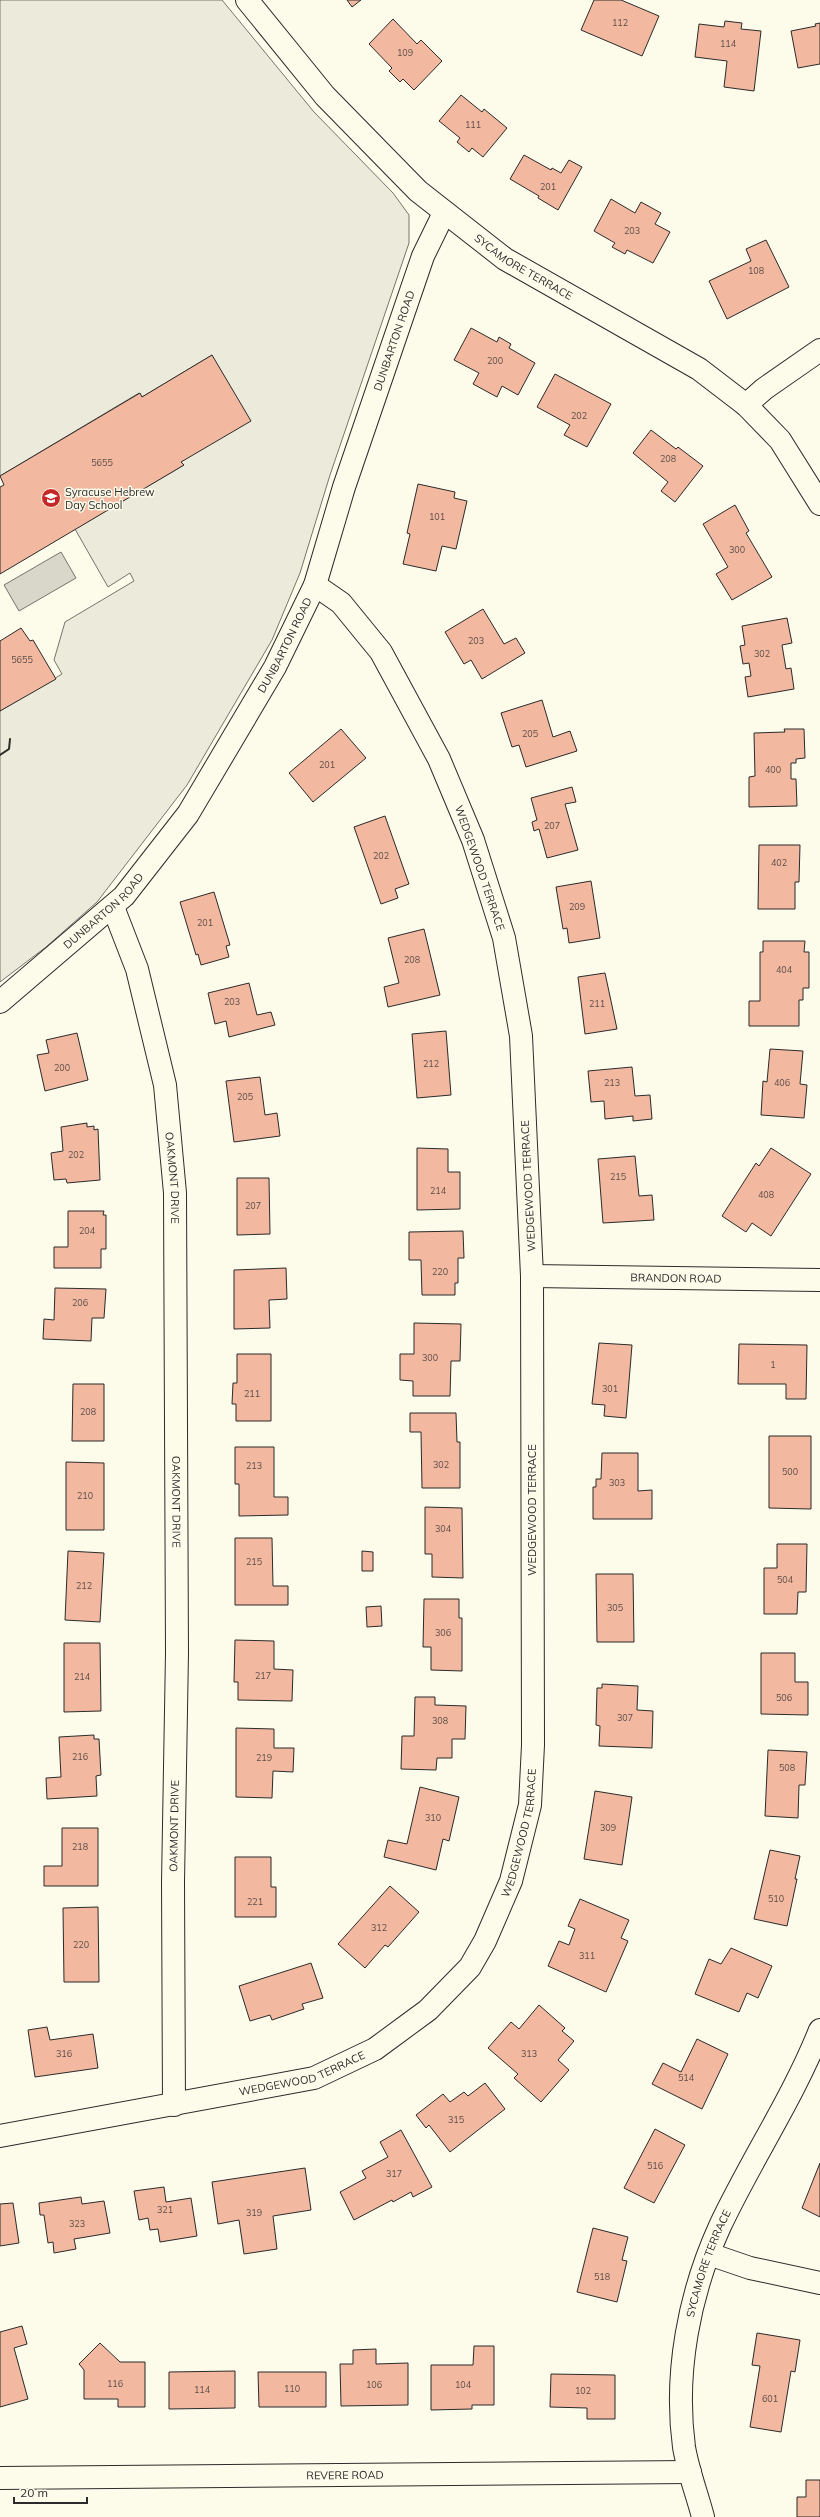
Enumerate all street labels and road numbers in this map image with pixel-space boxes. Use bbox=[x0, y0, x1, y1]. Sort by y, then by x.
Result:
street label: SYCAMORE TERRACE bbox=[472, 231, 575, 303]
street label: DUNBARTON ROAD bbox=[370, 289, 418, 393]
street label: DUNBARTON ROAD bbox=[254, 595, 315, 695]
street label: WEDGEWOOD TERRACE bbox=[452, 803, 508, 933]
street label: DUNBARTON ROAD bbox=[60, 870, 146, 952]
street label: WEDGEWOOD TERRACE bbox=[518, 1120, 538, 1252]
street label: OAKMONT DRIVE bbox=[162, 1131, 182, 1224]
street label: BRANDON ROAD bbox=[630, 1270, 722, 1286]
street label: WEDGEWOOD TERRACE bbox=[525, 1444, 539, 1576]
street label: OAKMONT DRIVE bbox=[169, 1456, 184, 1548]
street label: WEDGEWOOD TERRACE bbox=[498, 1768, 539, 1899]
street label: OAKMONT DRIVE bbox=[166, 1780, 182, 1872]
street label: WEDGEWOOD TERRACE bbox=[238, 2048, 367, 2099]
street label: SYCAMORE TERRACE bbox=[683, 2207, 734, 2319]
street label: REVERE ROAD bbox=[306, 2468, 384, 2482]

